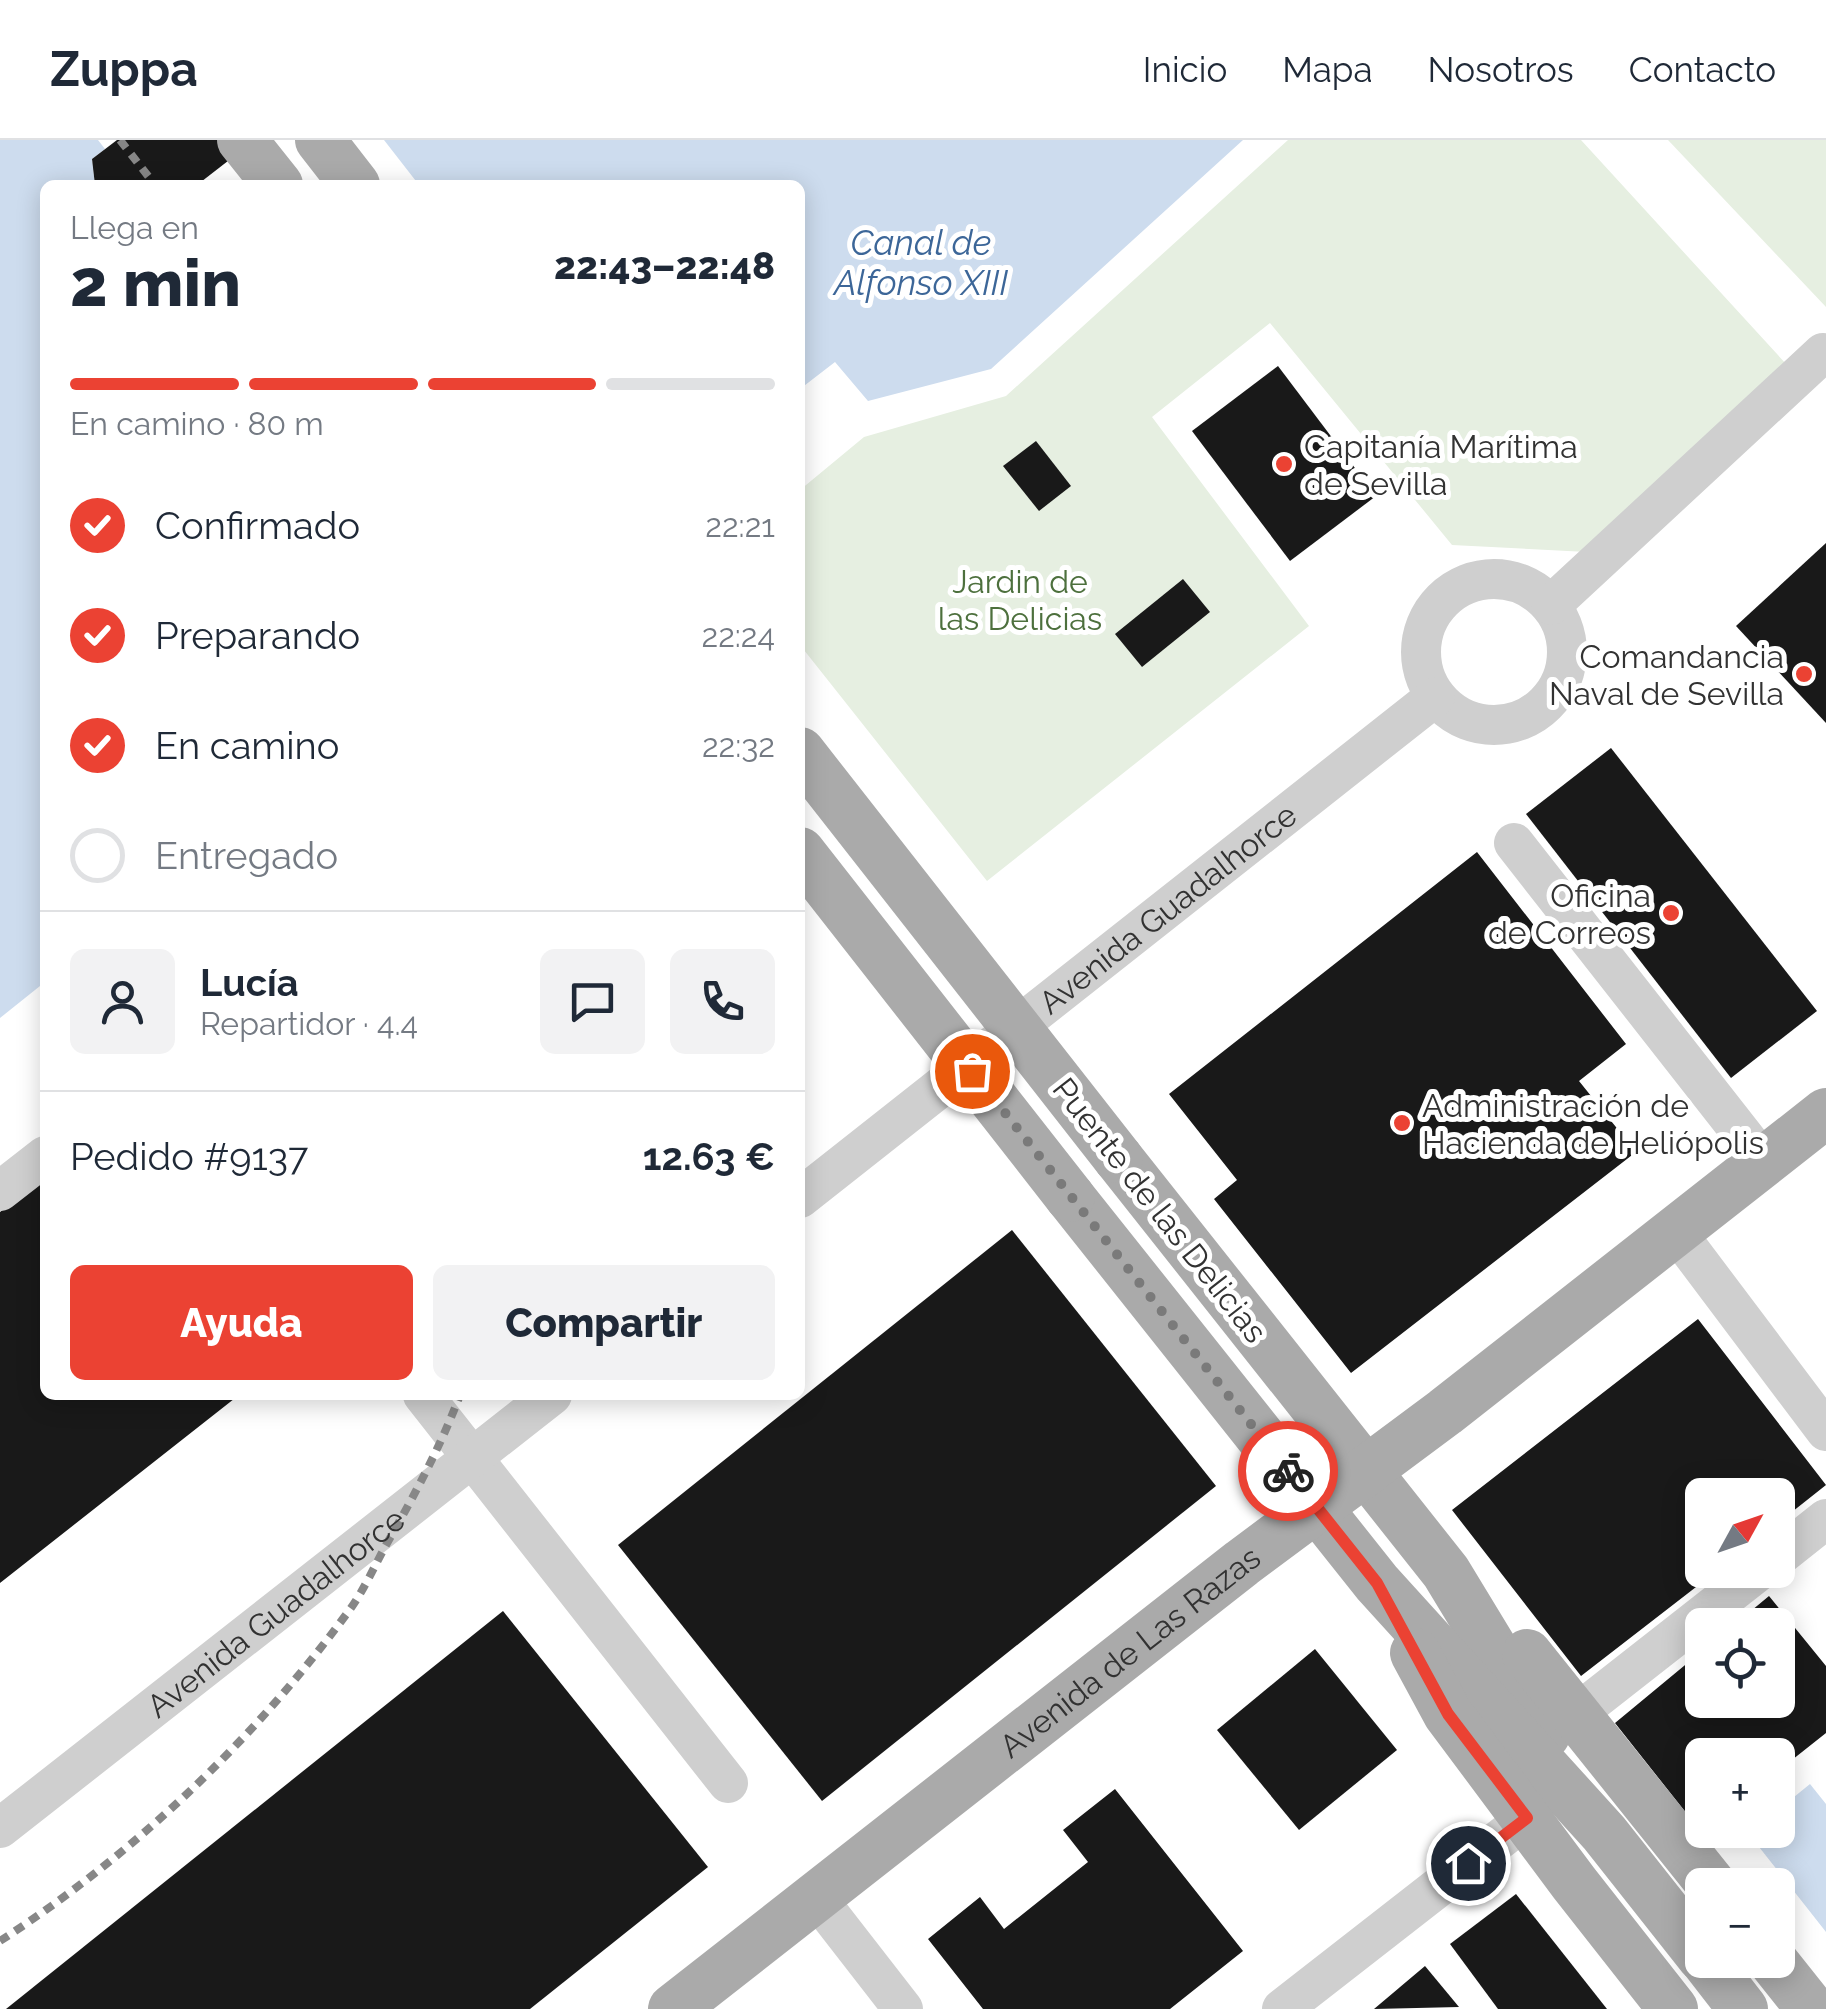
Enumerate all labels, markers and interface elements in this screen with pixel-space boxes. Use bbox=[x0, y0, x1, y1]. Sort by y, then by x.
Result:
text: Zuppa bbox=[50, 41, 198, 97]
text: Inicio bbox=[1143, 49, 1227, 90]
text: Mapa bbox=[1282, 49, 1372, 90]
text: Nosotros bbox=[1427, 49, 1574, 90]
text: Contacto bbox=[1629, 49, 1776, 90]
text: Llega en bbox=[70, 209, 199, 246]
water label: Canal de Alfonso XIII bbox=[832, 222, 1008, 303]
text: 22:43–22:48 bbox=[554, 243, 775, 288]
text: 2 min bbox=[70, 245, 241, 321]
text: En camino · 80 m bbox=[70, 405, 324, 442]
place label: Capitanía Marítima de Sevilla bbox=[1304, 428, 1578, 502]
marker: Capitanía Marítima de Sevilla bbox=[1273, 453, 1295, 475]
icon: check bbox=[70, 498, 125, 553]
text: Confirmado bbox=[155, 503, 360, 548]
text: 22:21 bbox=[705, 507, 775, 544]
park label: Jardin de las Delicias bbox=[938, 563, 1102, 637]
icon: check bbox=[70, 608, 125, 663]
text: Preparando bbox=[155, 613, 360, 658]
text: 22:24 bbox=[701, 617, 775, 654]
place label: Comandancia Naval de Sevilla bbox=[1549, 638, 1784, 712]
marker: Comandancia Naval de Sevilla bbox=[1793, 663, 1815, 685]
icon: check bbox=[70, 718, 125, 773]
text: En camino bbox=[155, 723, 339, 768]
text: 22:32 bbox=[702, 727, 775, 764]
street label: Avenida Guadalhorce bbox=[1031, 795, 1303, 1021]
text: Entregado bbox=[155, 833, 338, 878]
place label: Oficina de Correos bbox=[1488, 877, 1651, 951]
marker: Oficina de Correos bbox=[1660, 902, 1682, 924]
button: person bbox=[70, 949, 175, 1054]
button: chat bbox=[540, 949, 645, 1054]
button: phone bbox=[670, 949, 775, 1054]
text: Lucía bbox=[200, 960, 299, 1005]
text: Repartidor · 4.4 bbox=[200, 1005, 418, 1042]
pin bbox=[930, 1029, 1015, 1114]
icon: bag bbox=[945, 1044, 1000, 1099]
street label: Puente de las Delicias bbox=[1045, 1071, 1275, 1349]
place label: Administración de Hacienda de Heliópolis bbox=[1422, 1087, 1764, 1161]
marker: Administración de Hacienda de Heliópolis bbox=[1391, 1112, 1413, 1134]
text: Pedido #9137 bbox=[70, 1134, 308, 1179]
text: 12.63 € bbox=[643, 1134, 775, 1179]
button: Ayuda bbox=[70, 1265, 413, 1380]
button: Compartir bbox=[433, 1265, 775, 1380]
courier bbox=[1238, 1421, 1338, 1521]
icon: bike bbox=[1261, 1444, 1316, 1499]
north arrow bbox=[1685, 1478, 1795, 1588]
map controls bbox=[1685, 1478, 1795, 1978]
street label: Avenida Guadalhorce bbox=[139, 1500, 412, 1724]
street label: Avenida de Las Razas bbox=[992, 1538, 1267, 1765]
button: locate bbox=[1685, 1608, 1795, 1718]
button: + bbox=[1685, 1738, 1795, 1848]
pin bbox=[1426, 1821, 1511, 1906]
icon: home bbox=[1441, 1836, 1496, 1891]
button: − bbox=[1685, 1868, 1795, 1978]

